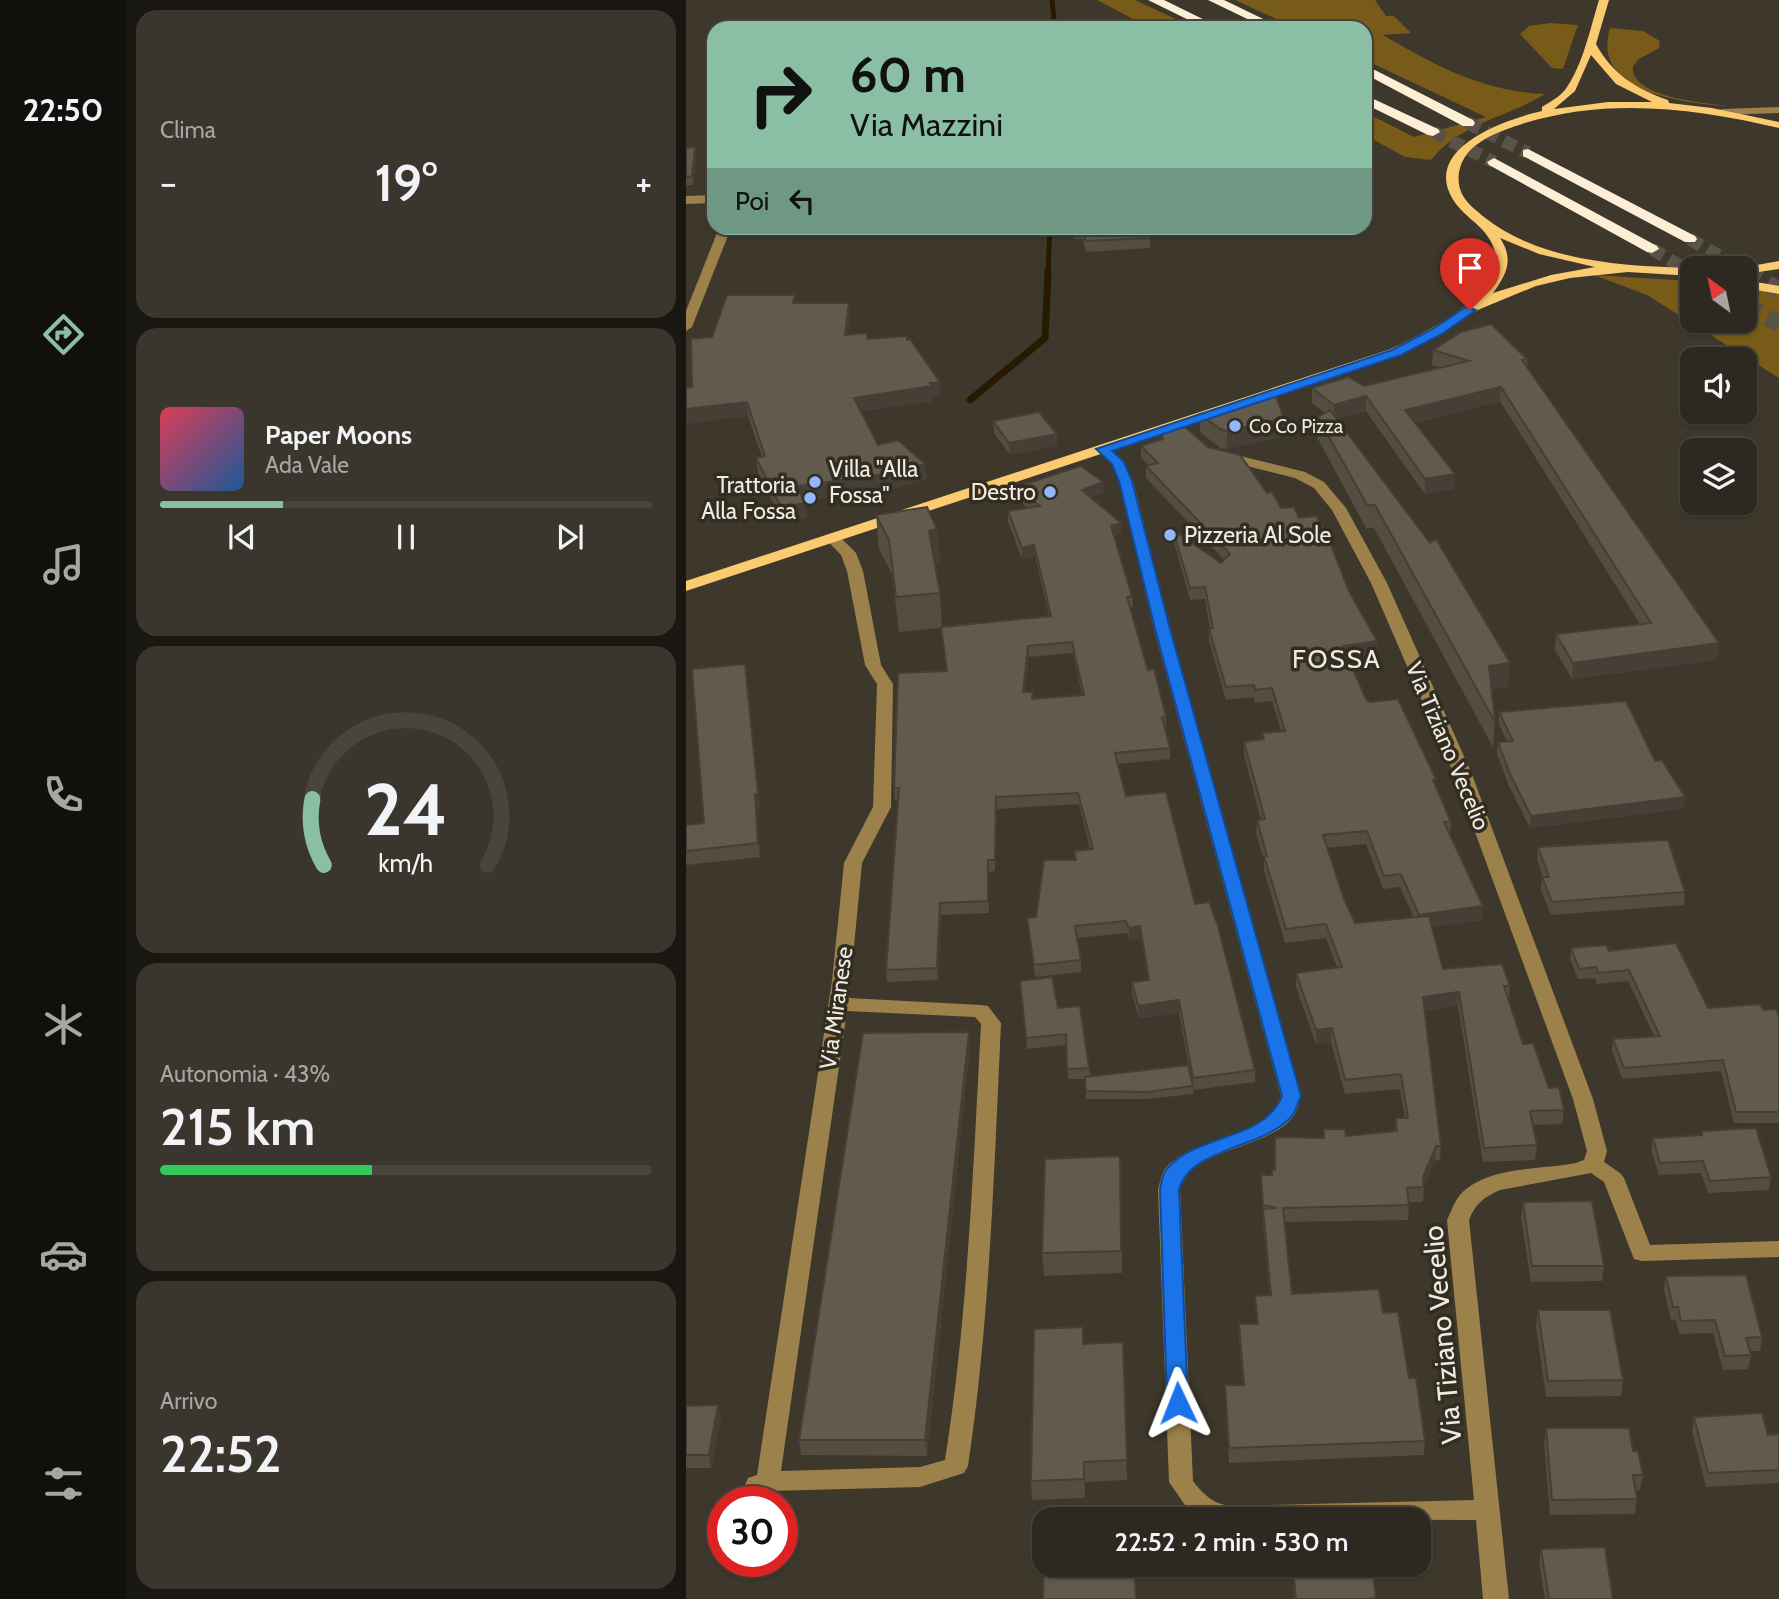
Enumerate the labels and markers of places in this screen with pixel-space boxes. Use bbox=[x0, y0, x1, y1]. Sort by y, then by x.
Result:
pin bbox=[1440, 238, 1500, 310]
place label: Co Co Pizza bbox=[1249, 415, 1343, 438]
marker: Co Co Pizza bbox=[1227, 418, 1243, 434]
place label: Villa "Alla Fossa" bbox=[829, 455, 918, 509]
place label: Trattoria Alla Fossa bbox=[701, 471, 796, 525]
marker: Villa "Alla Fossa" bbox=[807, 474, 823, 490]
place label: Destro bbox=[971, 478, 1036, 506]
marker: Destro bbox=[1042, 484, 1058, 500]
marker: Trattoria Alla Fossa bbox=[802, 490, 818, 506]
place label: Pizzeria Al Sole bbox=[1184, 521, 1331, 549]
marker: Pizzeria Al Sole bbox=[1162, 527, 1178, 543]

